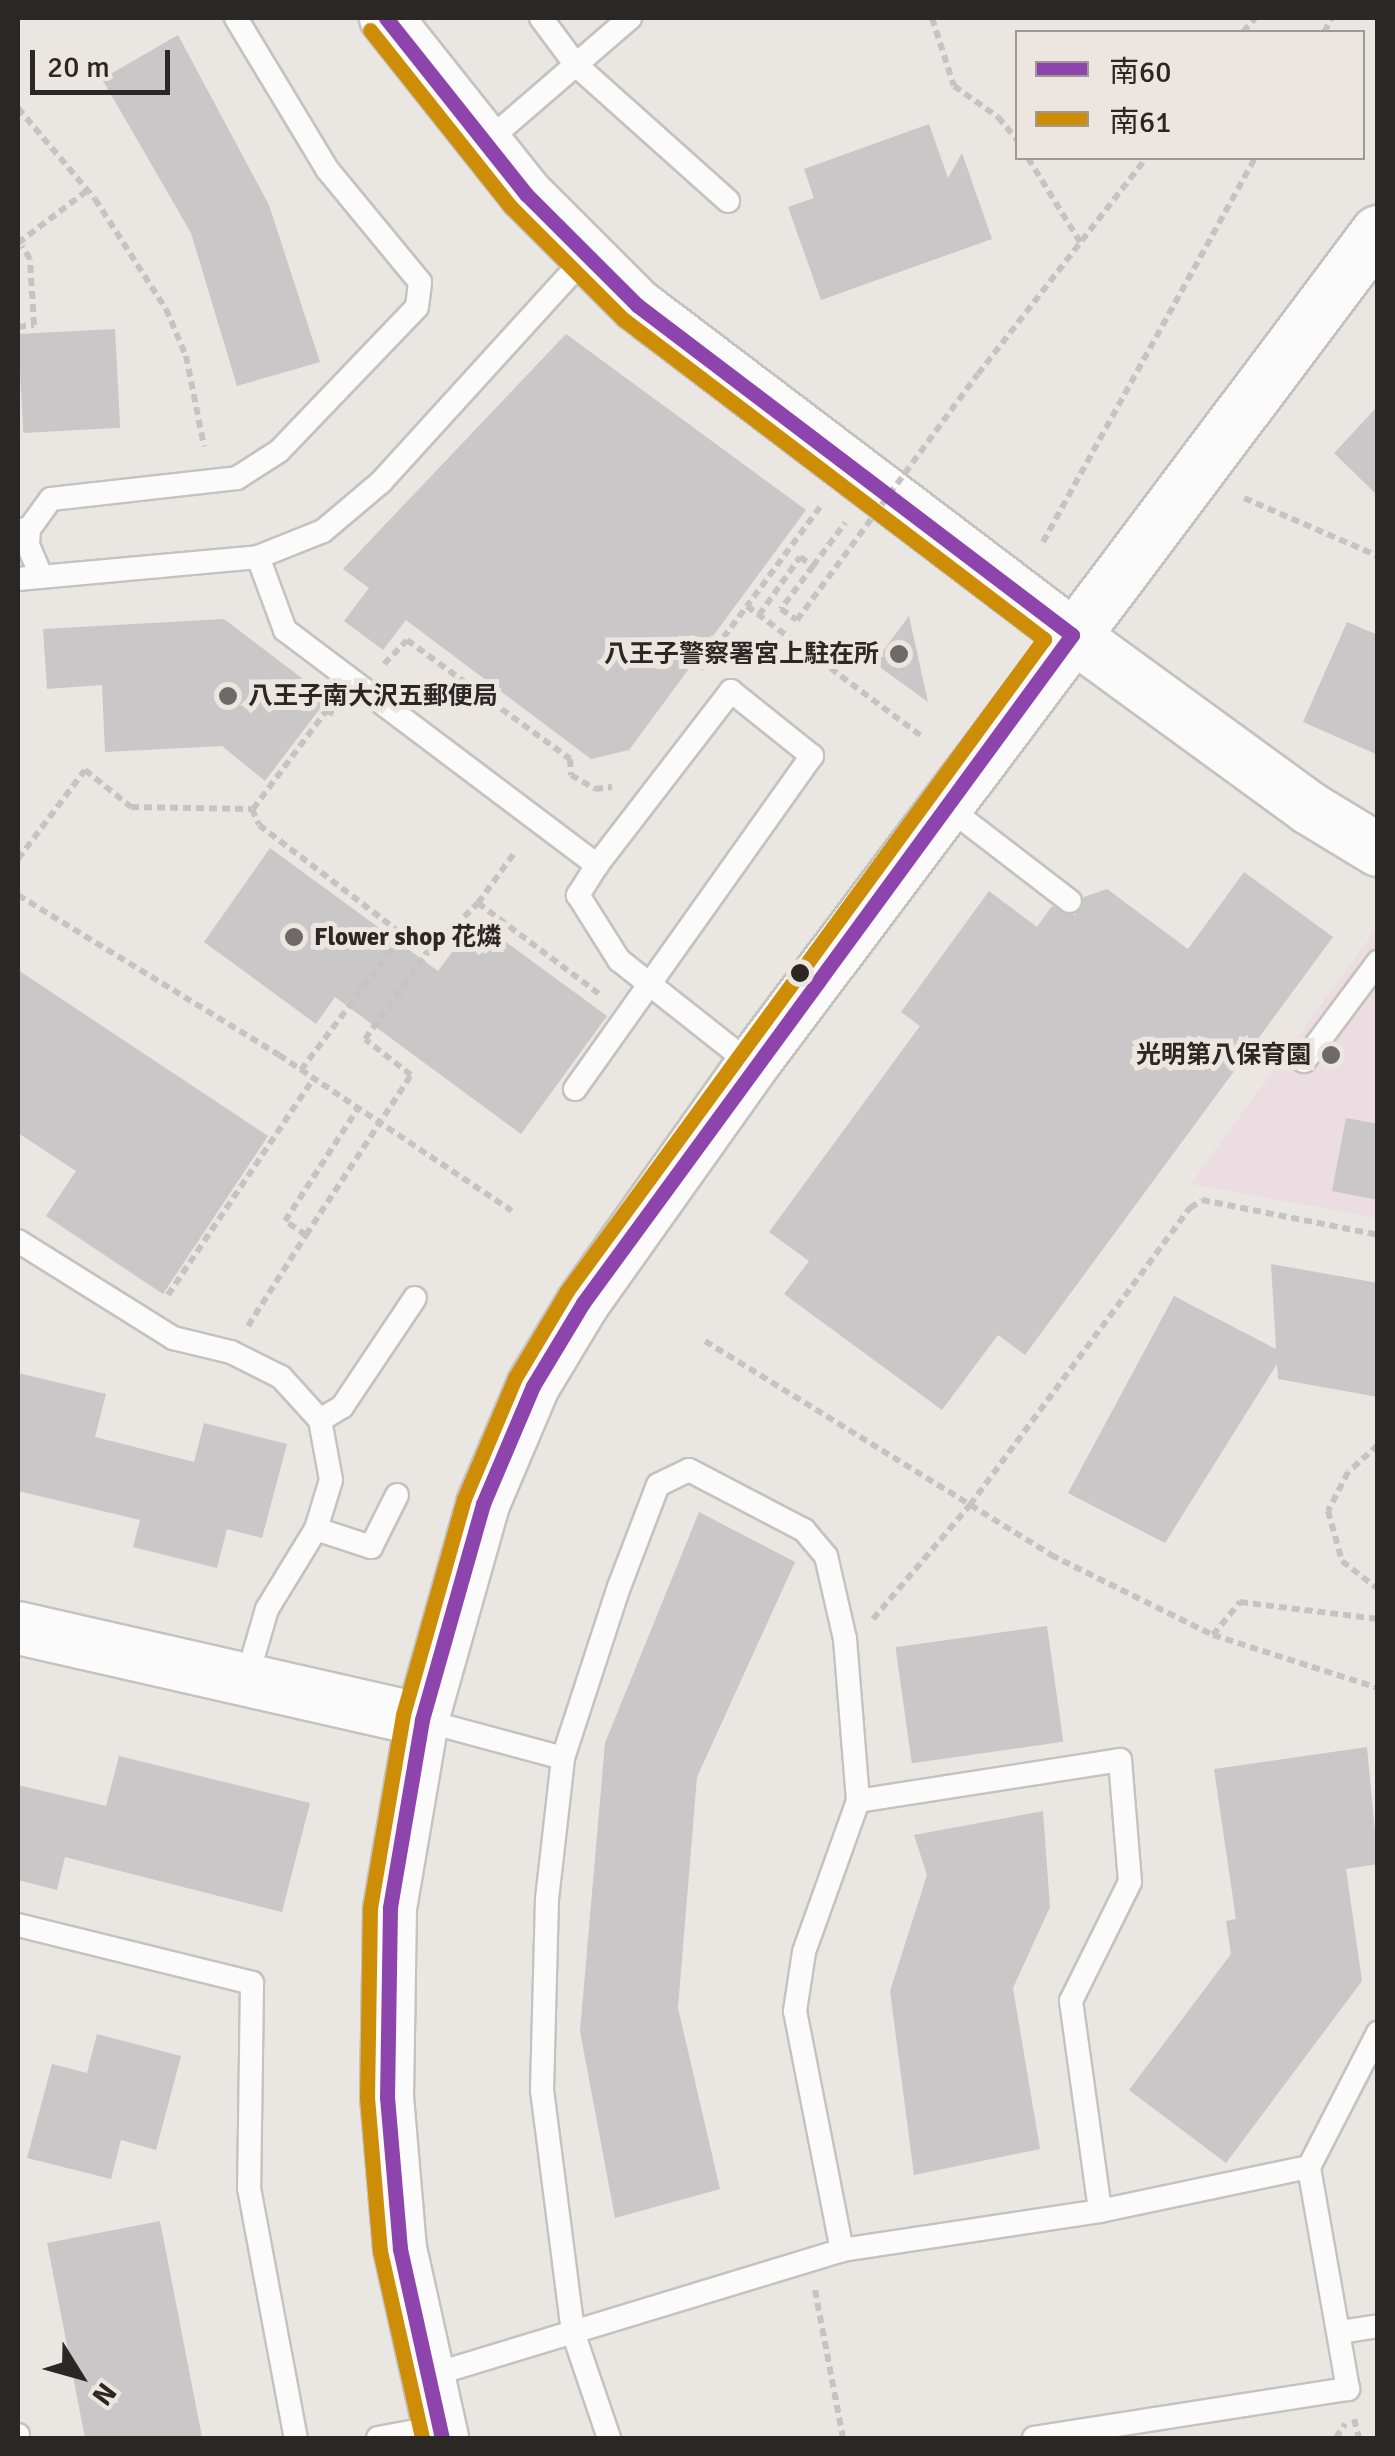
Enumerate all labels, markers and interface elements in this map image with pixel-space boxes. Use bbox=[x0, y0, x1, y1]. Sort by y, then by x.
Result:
scale bar bbox=[35, 30, 175, 92]
legend bbox=[1015, 30, 1365, 160]
text: 20 m bbox=[47, 49, 110, 86]
text: 南60 bbox=[1109, 54, 1171, 91]
text: 南61 bbox=[1109, 104, 1171, 141]
place label: 八王子警察署宮上駐在所 bbox=[604, 639, 879, 669]
marker: 八王子警察署宮上駐在所 bbox=[888, 643, 910, 665]
place label: 八王子南大沢五郵便局 bbox=[248, 681, 498, 711]
marker: 八王子南大沢五郵便局 bbox=[217, 685, 239, 707]
place label: Flower shop 花燐 bbox=[314, 922, 501, 952]
marker: Flower shop 花燐 bbox=[283, 926, 305, 948]
unlabelled marker bbox=[790, 963, 810, 983]
place label: 光明第八保育園 bbox=[1136, 1040, 1311, 1070]
marker: 光明第八保育園 bbox=[1320, 1044, 1342, 1066]
north arrow bbox=[30, 2326, 130, 2426]
text: N bbox=[85, 2376, 123, 2412]

